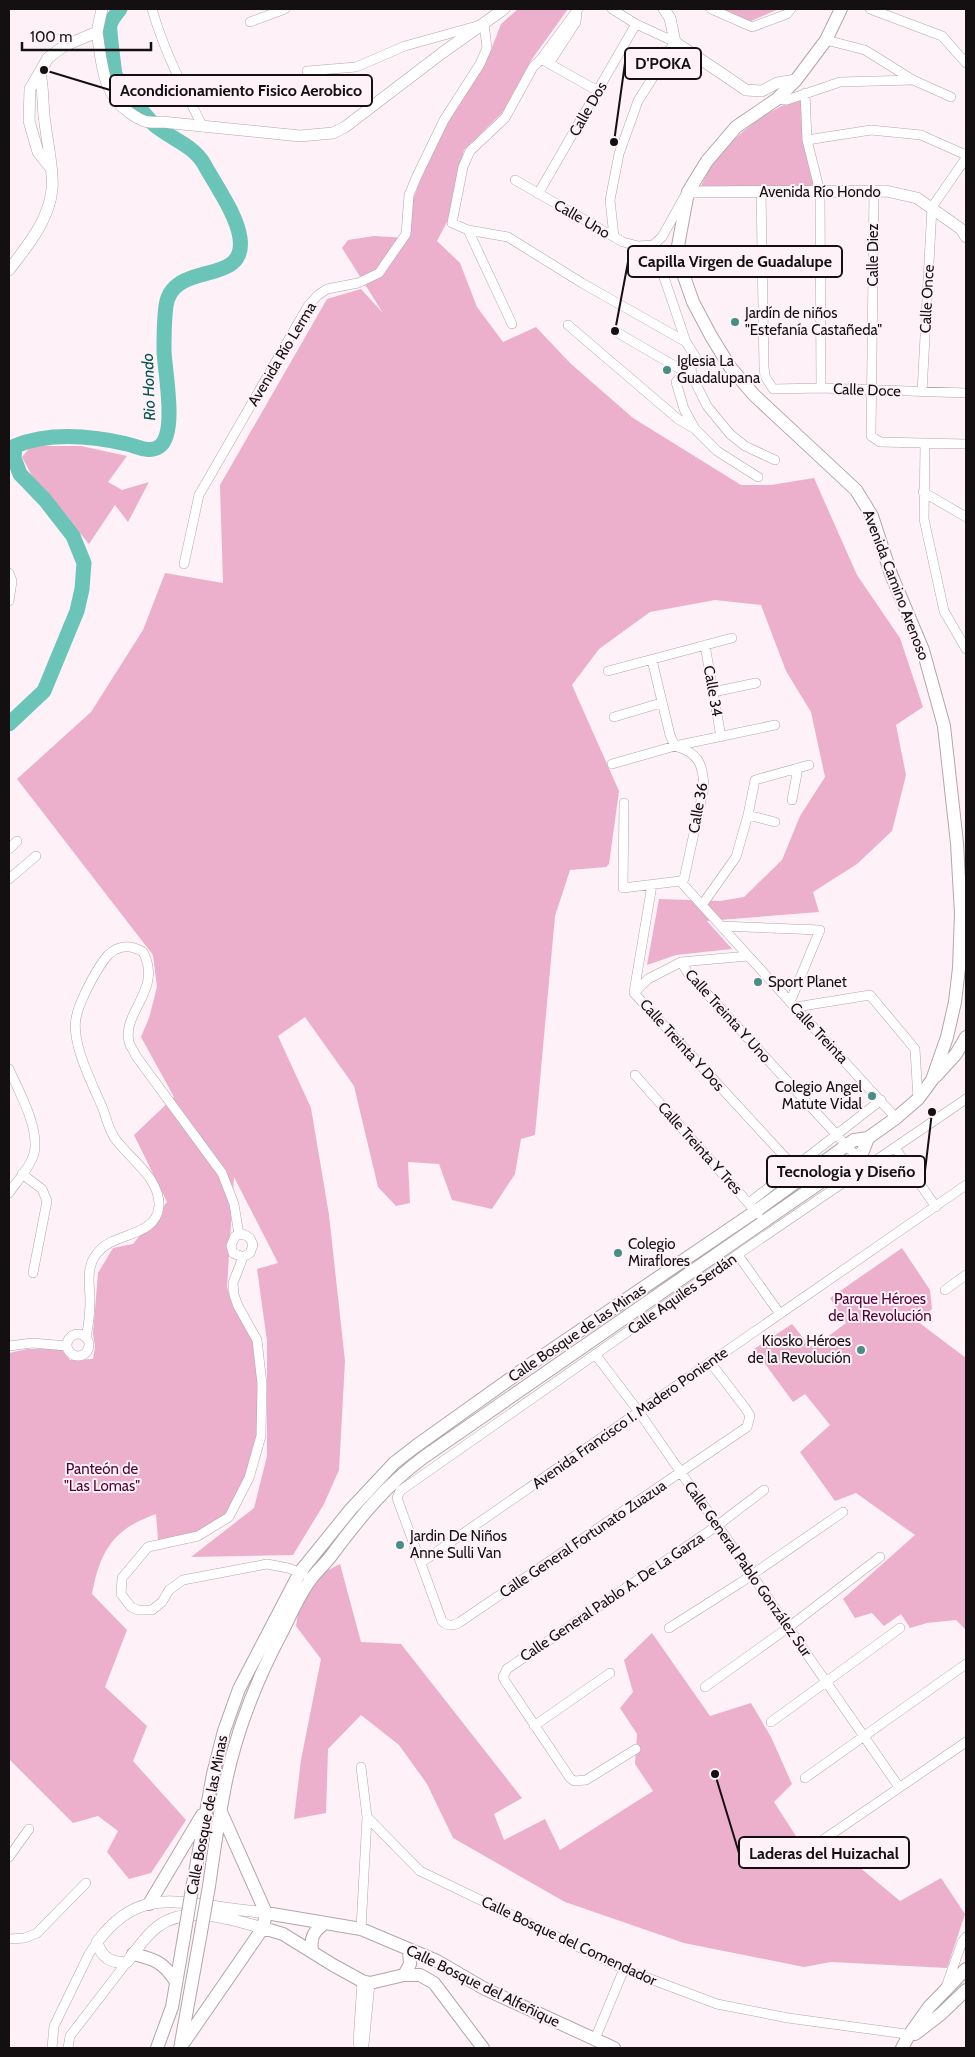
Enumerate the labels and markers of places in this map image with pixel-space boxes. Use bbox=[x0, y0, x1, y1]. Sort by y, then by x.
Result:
callout: D'POKA bbox=[625, 48, 701, 79]
callout: Acondicionamiento Fisico Aerobico bbox=[110, 75, 372, 106]
callout: Capilla Virgen de Guadalupe bbox=[628, 246, 842, 277]
place label: Jardín de niños "Estefanía Castañeda" bbox=[744, 304, 882, 339]
marker: Jardín de niños "Estefanía Castañeda" bbox=[729, 316, 741, 328]
place label: Iglesia La Guadalupana bbox=[677, 352, 761, 387]
marker: Iglesia La Guadalupana bbox=[661, 364, 673, 376]
place label: Sport Planet bbox=[768, 973, 847, 991]
marker: Sport Planet bbox=[752, 976, 764, 988]
place label: Colegio Angel Matute Vidal bbox=[775, 1078, 862, 1113]
marker: Colegio Angel Matute Vidal bbox=[866, 1090, 878, 1102]
callout: Tecnologia y Diseño bbox=[767, 1156, 925, 1187]
place label: Colegio Miraflores bbox=[628, 1235, 690, 1270]
marker: Colegio Miraflores bbox=[612, 1247, 624, 1259]
place label: Kiosko Héroes de la Revolución bbox=[748, 1332, 851, 1367]
marker: Kiosko Héroes de la Revolución bbox=[855, 1344, 867, 1356]
place label: Jardin De Niños Anne Sulli Van bbox=[409, 1527, 507, 1562]
marker: Jardin De Niños Anne Sulli Van bbox=[394, 1539, 406, 1551]
callout: Laderas del Huizachal bbox=[739, 1837, 909, 1868]

